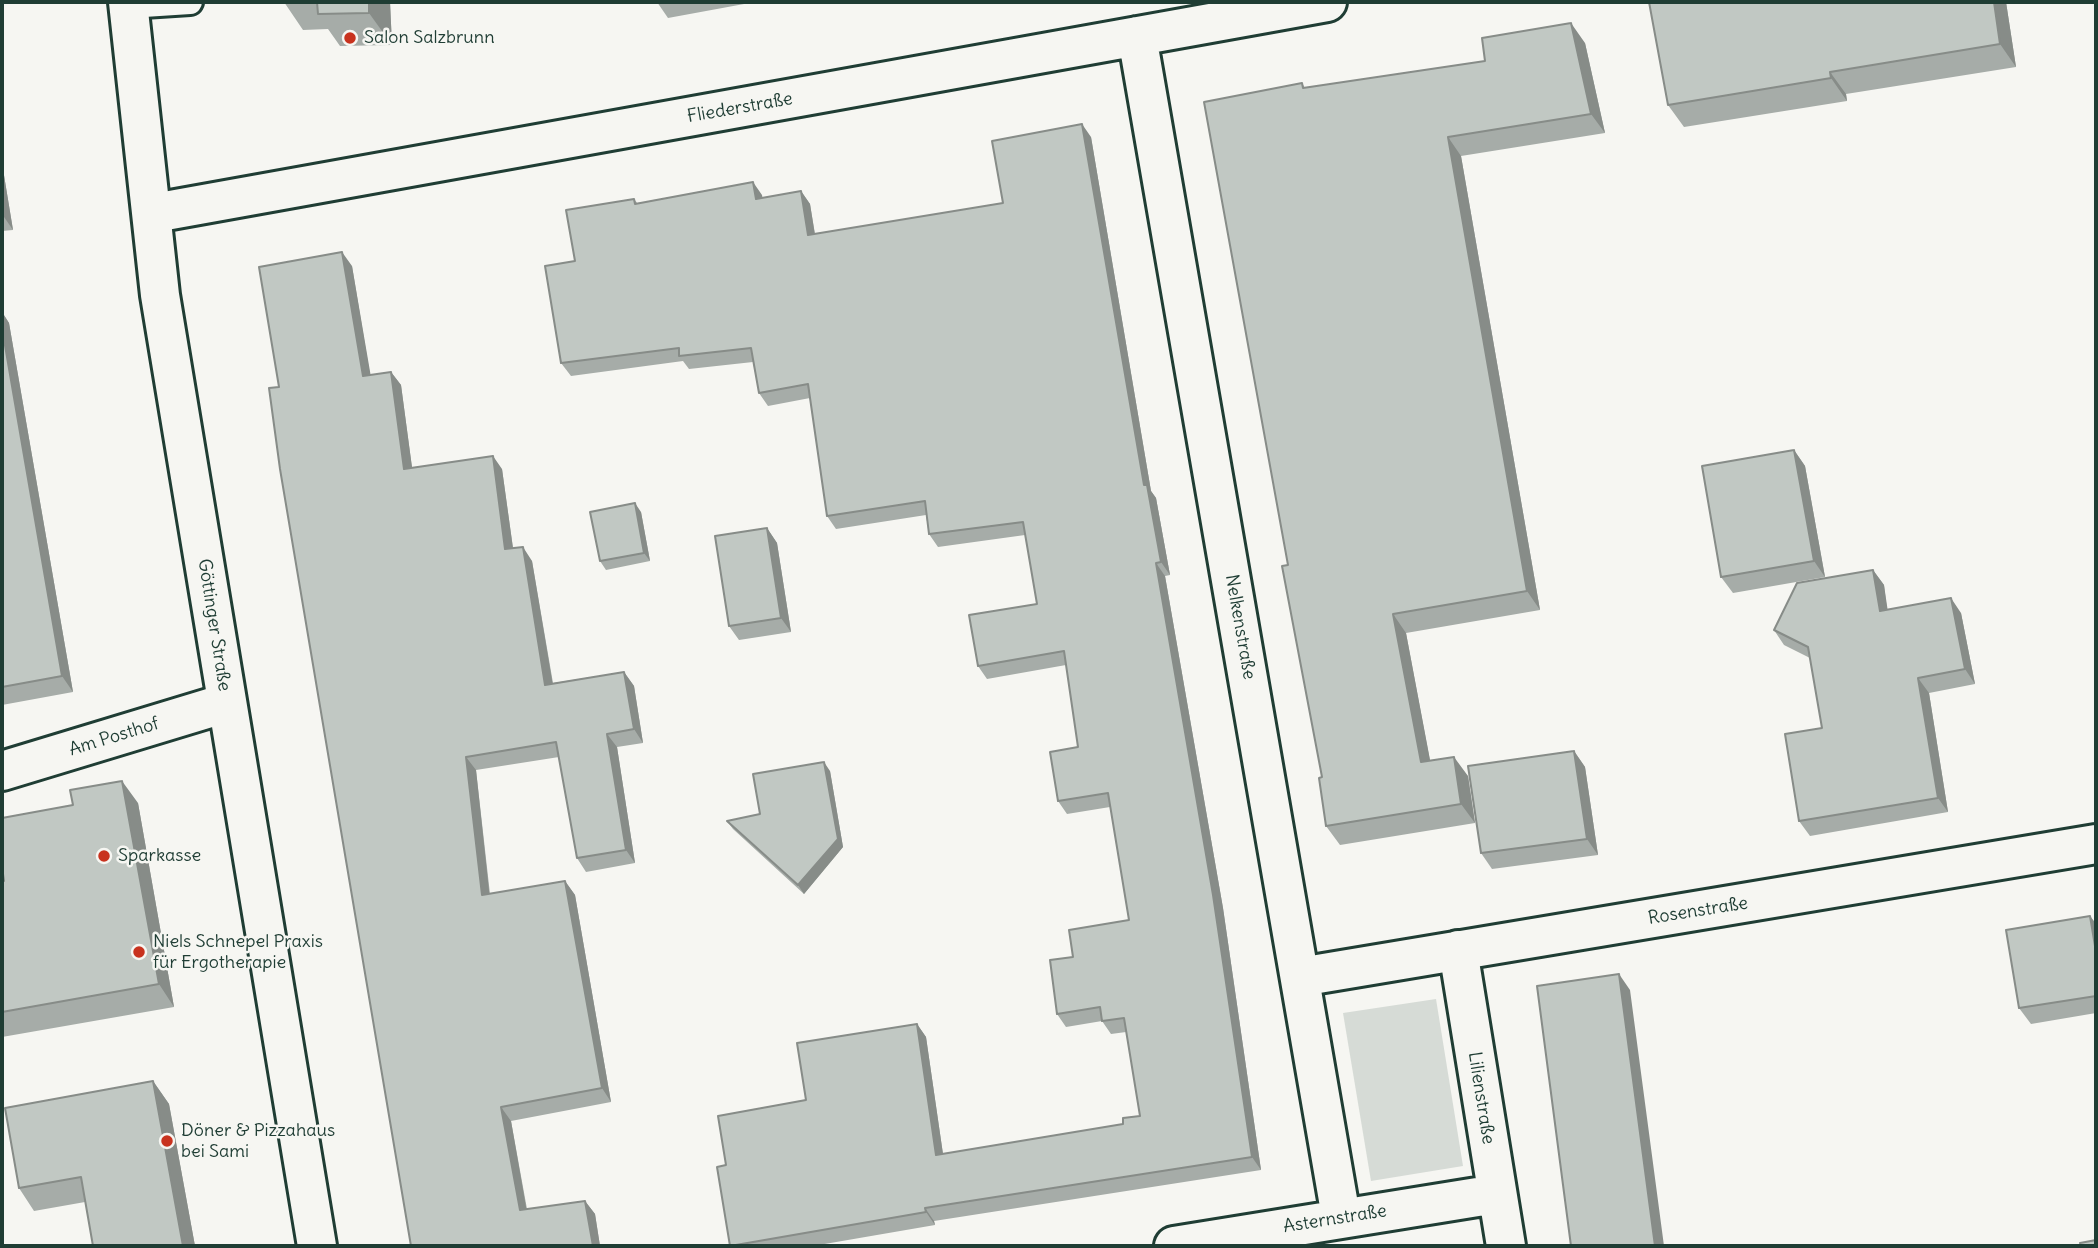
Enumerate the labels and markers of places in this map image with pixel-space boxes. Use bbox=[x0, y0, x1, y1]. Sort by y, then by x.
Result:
place label: Salon Salzbrunn bbox=[364, 27, 495, 49]
marker: Salon Salzbrunn bbox=[342, 30, 358, 46]
place label: Sparkasse bbox=[118, 845, 201, 867]
marker: Sparkasse bbox=[96, 848, 112, 864]
place label: Niels Schnepel Praxis für Ergotherapie bbox=[153, 931, 323, 974]
marker: Niels Schnepel Praxis für Ergotherapie bbox=[131, 944, 147, 960]
place label: Döner & Pizzahaus bei Sami bbox=[181, 1120, 335, 1162]
marker: Döner & Pizzahaus bei Sami bbox=[159, 1133, 175, 1149]

